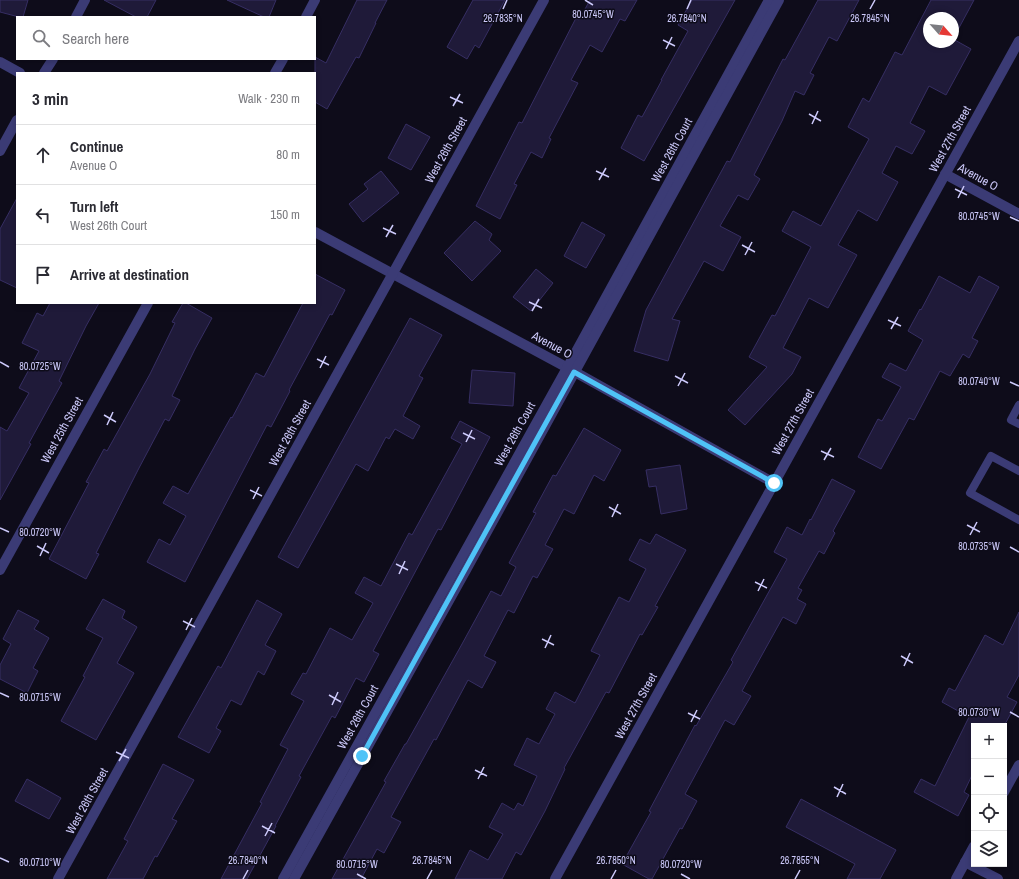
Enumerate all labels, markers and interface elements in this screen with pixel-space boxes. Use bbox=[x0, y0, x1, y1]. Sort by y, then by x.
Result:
text: 80.0745°W bbox=[572, 8, 614, 21]
text: 26.7835°N bbox=[483, 12, 523, 25]
text: 26.7840°N bbox=[667, 12, 707, 25]
text: 26.7845°N bbox=[850, 12, 890, 25]
north arrow bbox=[923, 12, 959, 48]
search box bbox=[16, 16, 316, 60]
icon: search bbox=[30, 27, 52, 49]
text: Search here bbox=[62, 28, 129, 49]
text: 3 min bbox=[32, 87, 68, 110]
text: Walk · 230 m bbox=[238, 90, 300, 107]
street label: West 27th Street bbox=[925, 103, 975, 175]
street label: West 26th Street bbox=[421, 114, 471, 186]
street label: West 26th Court bbox=[648, 115, 696, 185]
text: Continue bbox=[70, 136, 123, 157]
icon: ahead bbox=[32, 144, 54, 166]
text: 80 m bbox=[276, 146, 300, 163]
text: Avenue O bbox=[70, 157, 117, 174]
street label: Avenue O bbox=[954, 159, 1001, 195]
text: Turn left bbox=[70, 196, 118, 217]
icon: left bbox=[32, 204, 54, 226]
text: 150 m bbox=[270, 206, 300, 223]
text: 80.0745°W bbox=[958, 210, 1000, 223]
text: West 26th Court bbox=[70, 217, 147, 234]
icon: arrive bbox=[32, 264, 54, 286]
text: Arrive at destination bbox=[70, 264, 189, 285]
street label: Avenue O bbox=[528, 327, 575, 362]
text: 80.0725°W bbox=[19, 360, 61, 373]
text: 80.0740°W bbox=[958, 375, 1000, 388]
street label: West 27th Street bbox=[768, 386, 818, 458]
street label: West 25th Street bbox=[37, 394, 87, 466]
street label: West 26th Street bbox=[265, 397, 315, 469]
street label: West 26th Court bbox=[491, 399, 539, 469]
route start bbox=[765, 474, 783, 492]
text: 80.0720°W bbox=[19, 526, 61, 539]
text: 80.0735°W bbox=[958, 540, 1000, 553]
street label: West 27th Street bbox=[611, 670, 661, 742]
street label: West 26th Court bbox=[334, 682, 382, 752]
text: 80.0715°W bbox=[19, 691, 61, 704]
text: 80.0730°W bbox=[958, 706, 1000, 719]
map controls bbox=[971, 723, 1007, 867]
button: + bbox=[971, 723, 1007, 759]
route end bbox=[353, 747, 371, 765]
button: − bbox=[971, 759, 1007, 795]
street label: West 26th Street bbox=[62, 765, 112, 837]
button: locate bbox=[971, 795, 1007, 831]
button: layers bbox=[971, 831, 1007, 867]
text: 26.7840°N bbox=[228, 854, 268, 867]
text: 26.7845°N bbox=[412, 854, 452, 867]
text: 26.7850°N bbox=[596, 854, 636, 867]
text: 26.7855°N bbox=[780, 854, 820, 867]
text: 80.0710°W bbox=[19, 856, 61, 869]
text: 80.0715°W bbox=[336, 858, 378, 871]
text: 80.0720°W bbox=[660, 858, 702, 871]

